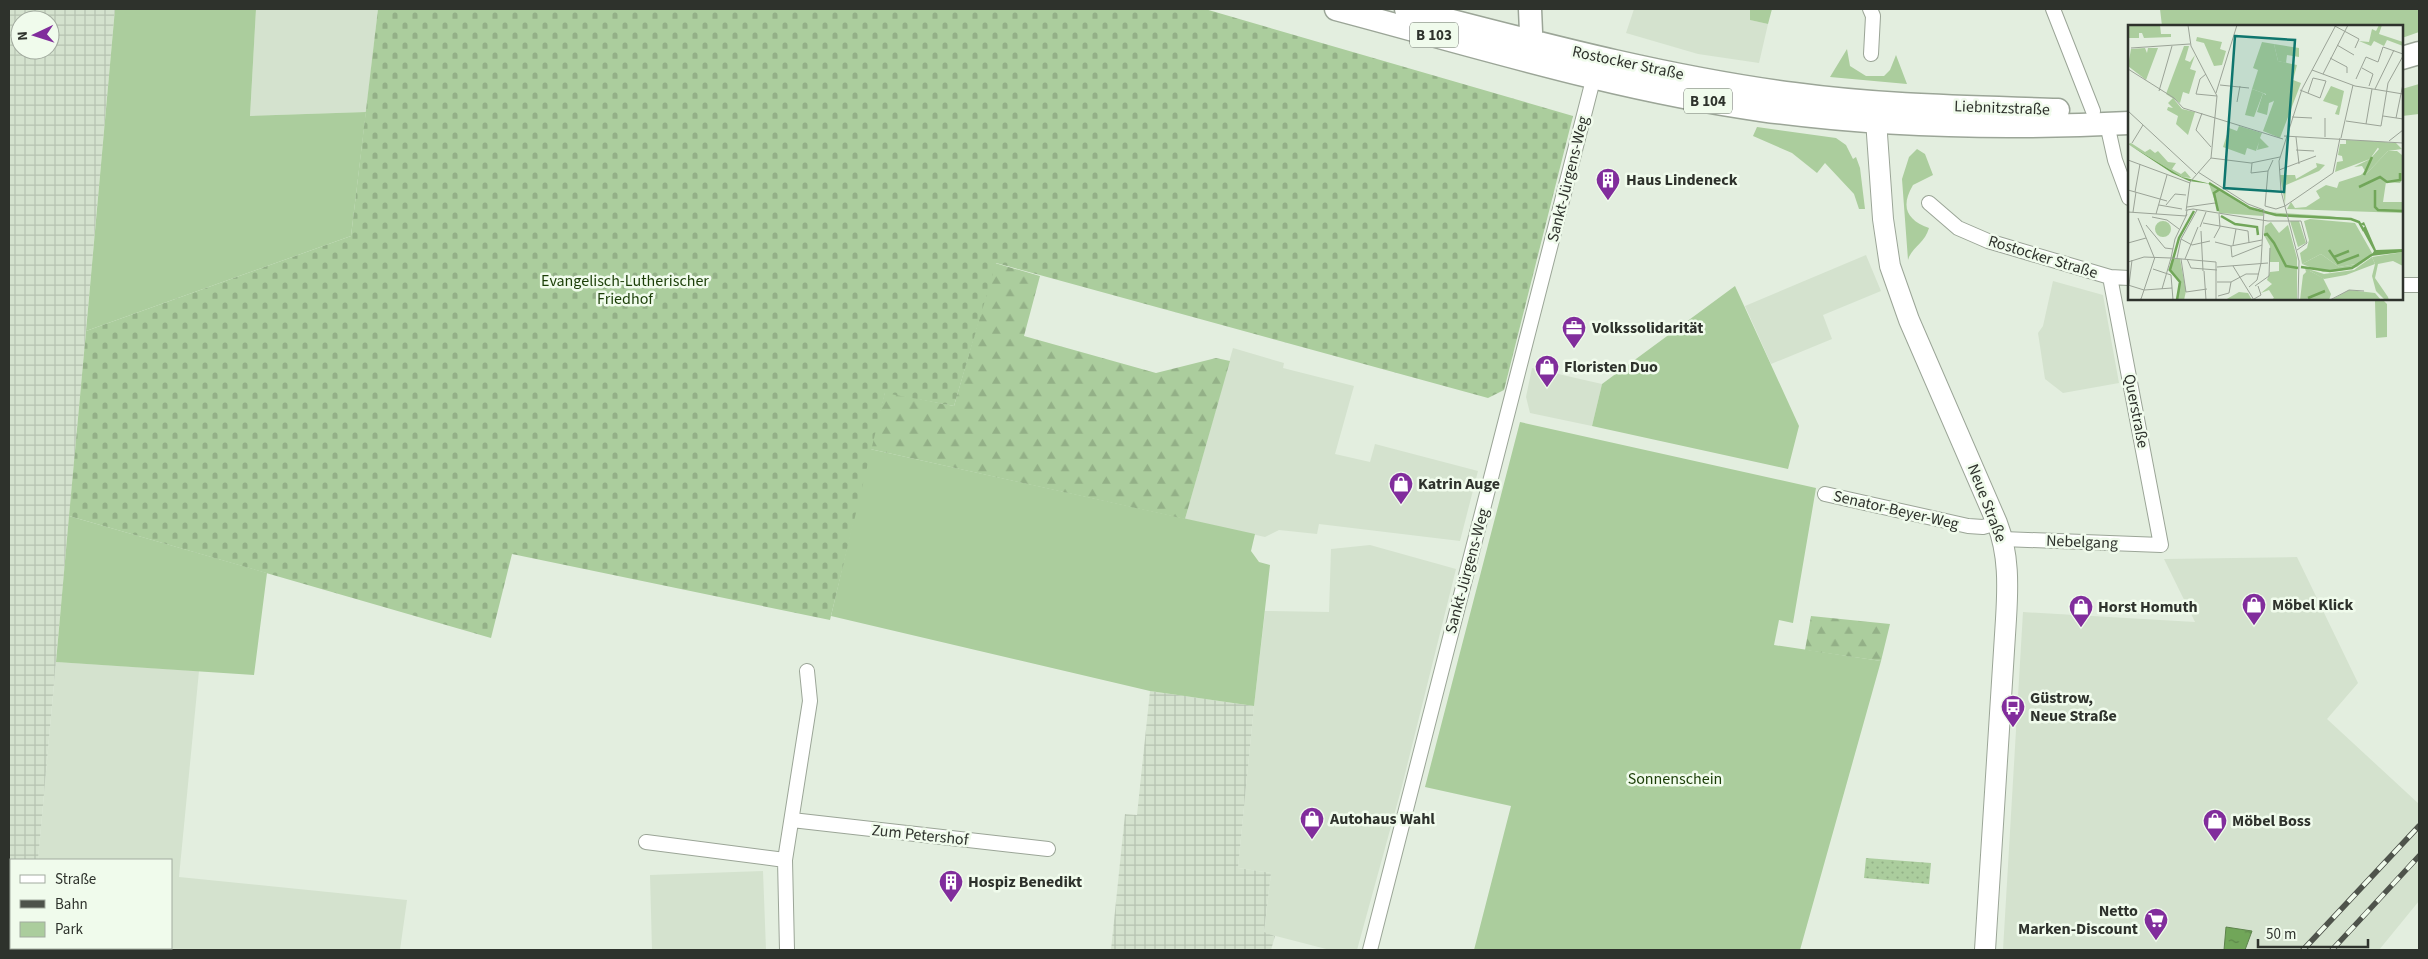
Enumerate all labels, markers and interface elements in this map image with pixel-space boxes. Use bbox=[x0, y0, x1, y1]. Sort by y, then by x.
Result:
north arrow bbox=[10, 10, 60, 60]
road number: B 103 bbox=[1410, 22, 1458, 48]
inset map bbox=[2128, 25, 2403, 300]
text: N bbox=[13, 30, 33, 41]
street label: Rostocker Straße bbox=[1570, 40, 1686, 86]
road number: B 104 bbox=[1684, 88, 1732, 114]
street label: Liebnitzstraße bbox=[1954, 95, 2050, 121]
street label: Sankt-Jürgens-Weg bbox=[1542, 114, 1594, 244]
building icon: Haus Lindeneck bbox=[1595, 167, 1621, 201]
place label: Haus Lindeneck bbox=[1626, 169, 1738, 191]
street label: Rostocker Straße bbox=[1986, 230, 2100, 284]
park label: Evangelisch-Lutherischer Friedhof bbox=[541, 270, 709, 310]
office icon: Volkssolidarität bbox=[1561, 315, 1587, 349]
place label: Volkssolidarität bbox=[1591, 317, 1703, 339]
shop icon: Floristen Duo bbox=[1534, 354, 1560, 388]
place label: Floristen Duo bbox=[1564, 356, 1658, 378]
street label: Querstraße bbox=[2118, 372, 2154, 450]
street label: Neue Straße bbox=[1962, 461, 2012, 545]
shop icon: Katrin Auge bbox=[1388, 471, 1414, 505]
place label: Katrin Auge bbox=[1418, 473, 1500, 495]
street label: Senator-Beyer-Weg bbox=[1831, 485, 1961, 535]
street label: Sankt-Jürgens-Weg bbox=[1440, 506, 1494, 636]
street label: Nebelgang bbox=[2046, 530, 2118, 554]
shop icon: Möbel Klick bbox=[2241, 592, 2267, 626]
shop icon: Horst Homuth bbox=[2068, 594, 2094, 628]
place label: Möbel Klick bbox=[2272, 594, 2354, 616]
place label: Horst Homuth bbox=[2098, 596, 2198, 618]
place label: Güstrow, Neue Straße bbox=[2030, 687, 2117, 727]
bus stop icon: Güstrow, Neue Straße bbox=[2000, 694, 2026, 728]
park label: Sonnenschein bbox=[1628, 768, 1722, 790]
shop icon: Autohaus Wahl bbox=[1299, 806, 1325, 840]
place label: Autohaus Wahl bbox=[1329, 808, 1435, 830]
shop icon: Möbel Boss bbox=[2202, 808, 2228, 842]
place label: Möbel Boss bbox=[2232, 810, 2311, 832]
street label: Zum Petershof bbox=[871, 819, 971, 851]
legend bbox=[10, 859, 172, 949]
text: Straße bbox=[55, 869, 96, 890]
building icon: Hospiz Benedikt bbox=[938, 869, 964, 903]
place label: Hospiz Benedikt bbox=[968, 871, 1082, 893]
text: Bahn bbox=[55, 894, 88, 915]
place label: Netto Marken-Discount bbox=[2018, 900, 2138, 940]
supermarket icon: Netto Marken-Discount bbox=[2143, 907, 2169, 941]
scale bar bbox=[2258, 916, 2368, 948]
text: Park bbox=[55, 919, 84, 940]
text: 50 m bbox=[2266, 924, 2296, 945]

